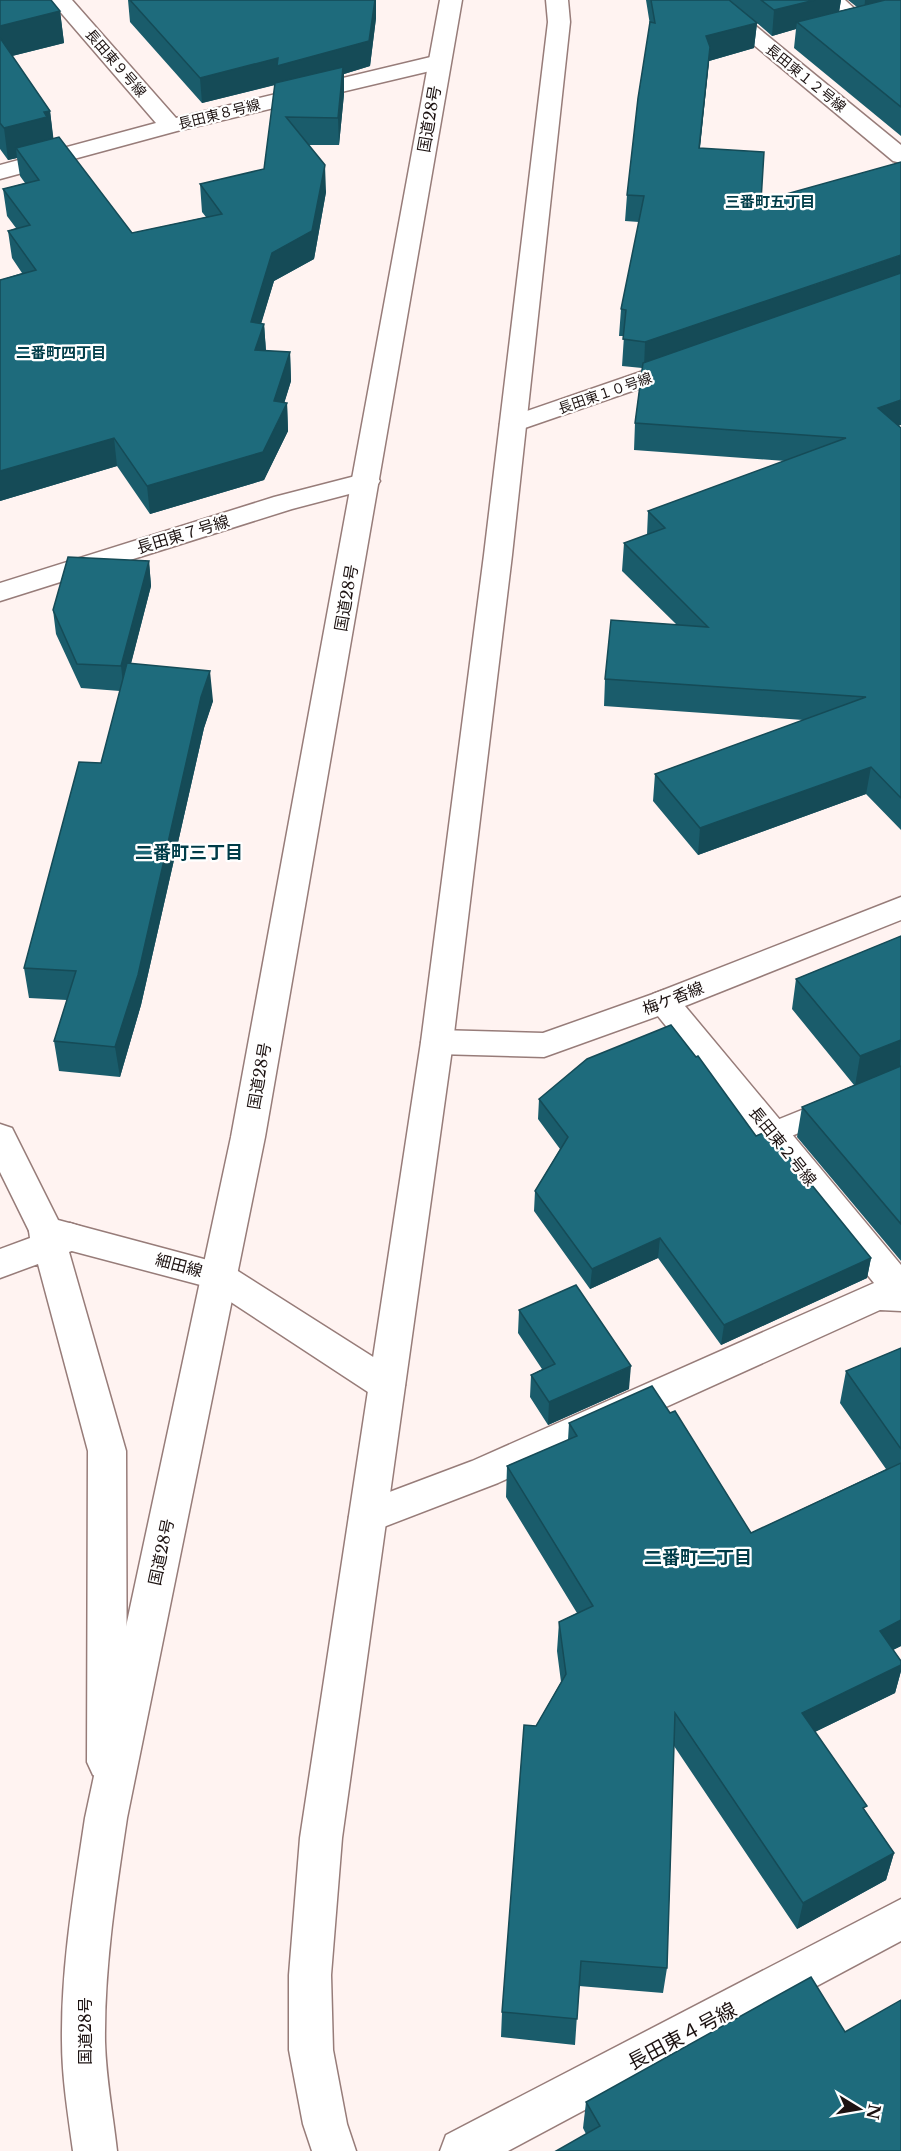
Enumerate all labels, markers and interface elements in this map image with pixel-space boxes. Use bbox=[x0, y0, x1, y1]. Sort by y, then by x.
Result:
street label: 長田東９号線 bbox=[82, 25, 150, 101]
street label: 長田東１２号線 bbox=[762, 40, 850, 116]
street label: 国道28号 bbox=[413, 84, 445, 154]
street label: 長田東８号線 bbox=[176, 95, 262, 133]
district label: 三番町五丁目 bbox=[725, 192, 815, 211]
district label: 二番町四丁目 bbox=[16, 343, 106, 362]
street label: 長田東１０号線 bbox=[556, 369, 654, 417]
street label: 長田東７号線 bbox=[134, 510, 232, 558]
street label: 国道28号 bbox=[330, 563, 362, 633]
district label: 二番町三丁目 bbox=[135, 842, 243, 864]
street label: 梅ケ香線 bbox=[640, 977, 706, 1019]
street label: 国道28号 bbox=[243, 1041, 275, 1111]
street label: 長田東２号線 bbox=[745, 1102, 821, 1190]
street label: 細田線 bbox=[153, 1249, 205, 1281]
street label: 国道28号 bbox=[144, 1517, 178, 1587]
district label: 二番町二丁目 bbox=[644, 1547, 752, 1569]
street label: 国道28号 bbox=[75, 1997, 95, 2065]
street label: 長田東４号線 bbox=[623, 1997, 741, 2075]
north arrow bbox=[829, 2079, 889, 2139]
text: N bbox=[862, 2103, 885, 2121]

